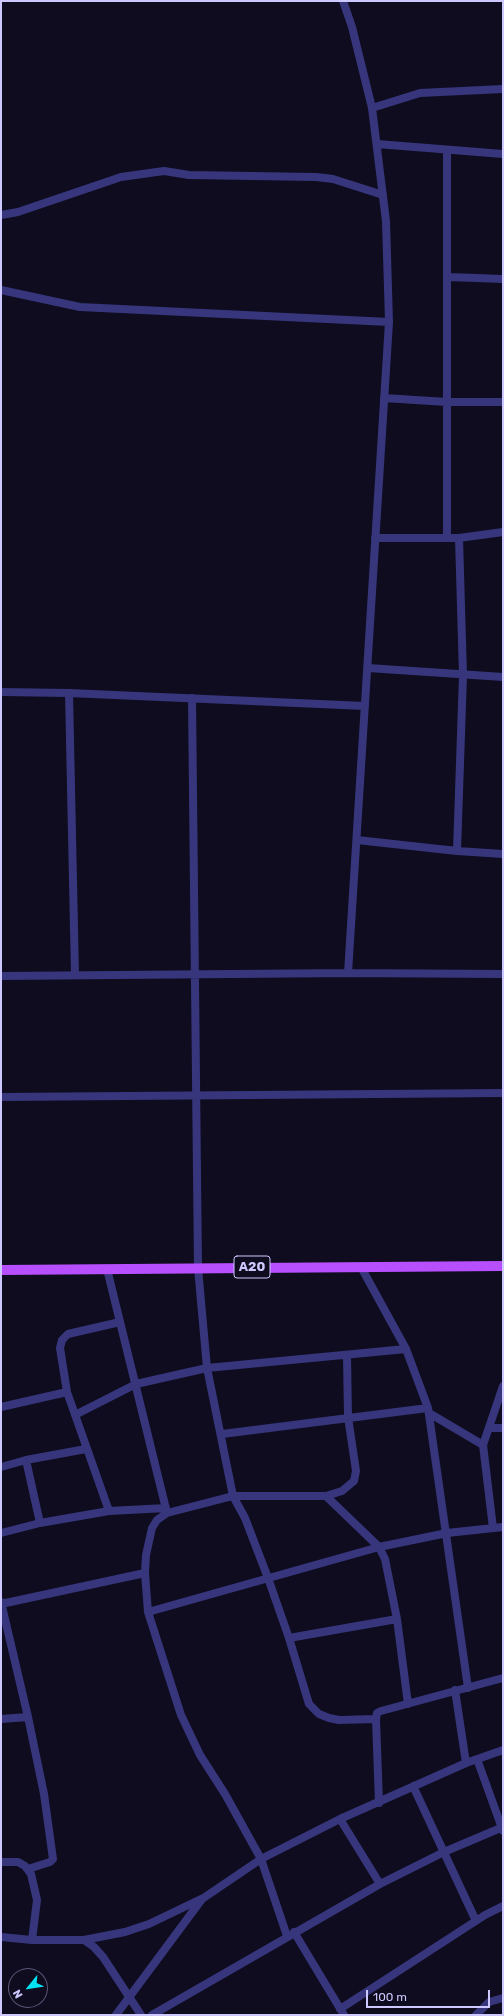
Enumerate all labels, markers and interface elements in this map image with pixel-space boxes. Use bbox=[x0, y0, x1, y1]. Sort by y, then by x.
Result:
road number: A20 bbox=[234, 1256, 270, 1278]
north arrow bbox=[8, 1968, 48, 2008]
scale bar bbox=[368, 1982, 492, 2008]
text: N bbox=[10, 1987, 26, 2000]
text: 100 m bbox=[373, 1990, 407, 2004]

